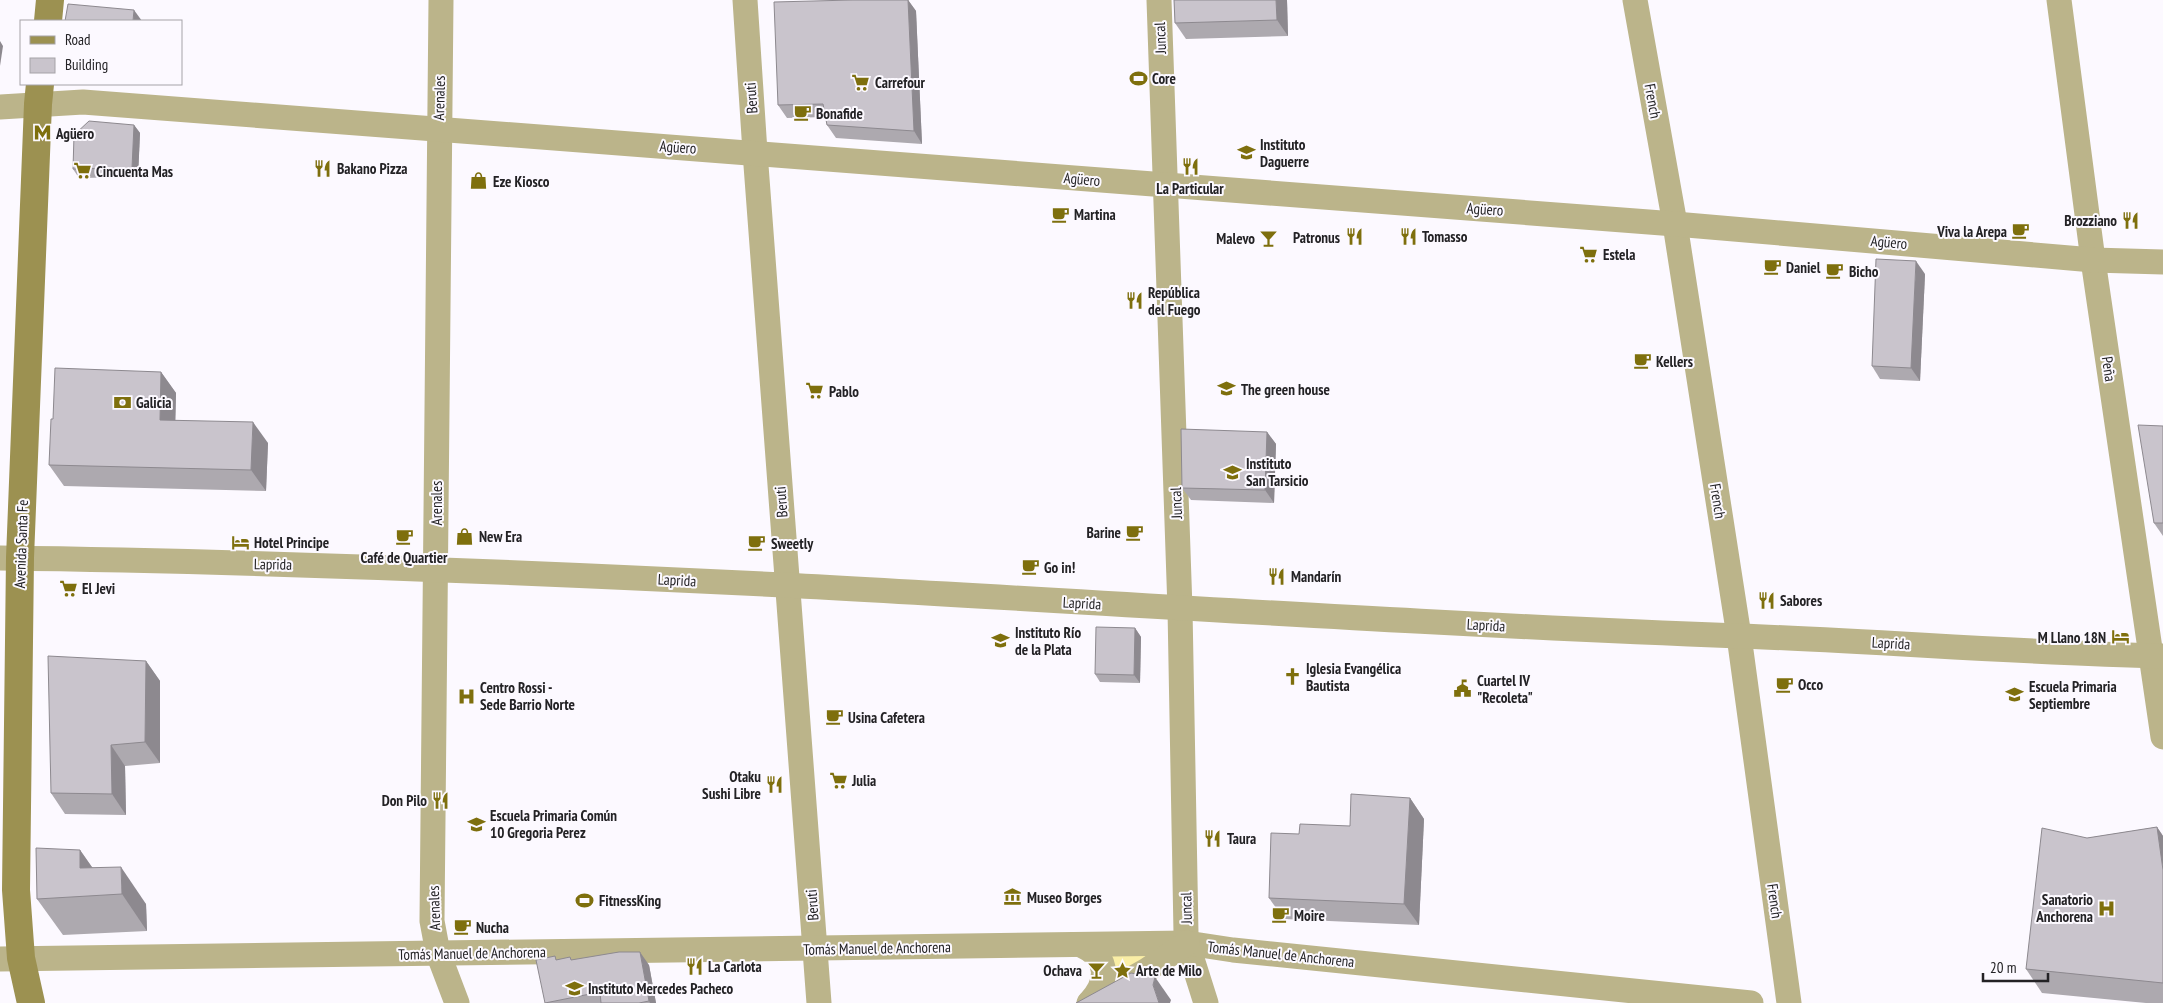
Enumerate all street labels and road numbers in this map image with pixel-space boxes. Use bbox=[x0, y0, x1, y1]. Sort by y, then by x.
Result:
street label: Juncal bbox=[1150, 21, 1170, 55]
street label: Arenales bbox=[429, 75, 449, 121]
street label: Beruti bbox=[740, 82, 762, 114]
street label: French bbox=[1641, 82, 1665, 120]
street label: Agüero bbox=[659, 136, 697, 158]
street label: Agüero bbox=[1063, 168, 1101, 190]
street label: Agüero bbox=[1466, 198, 1504, 220]
street label: Agüero bbox=[1870, 231, 1908, 253]
street label: Peña bbox=[2098, 355, 2120, 383]
street label: Arenales bbox=[427, 481, 446, 525]
street label: French bbox=[1706, 482, 1730, 520]
street label: Beruti bbox=[770, 486, 792, 518]
street label: Juncal bbox=[1166, 486, 1186, 520]
street label: Avenida Santa Fe bbox=[10, 499, 32, 589]
street label: Laprida bbox=[254, 554, 292, 574]
street label: Laprida bbox=[657, 570, 697, 590]
street label: Laprida bbox=[1062, 593, 1102, 613]
street label: Laprida bbox=[1466, 615, 1506, 635]
street label: Laprida bbox=[1871, 633, 1911, 653]
street label: French bbox=[1763, 882, 1787, 920]
street label: Arenales bbox=[424, 885, 444, 931]
street label: Beruti bbox=[801, 889, 823, 921]
street label: Juncal bbox=[1176, 892, 1196, 925]
street label: Tomás Manuel de Anchorena bbox=[803, 937, 951, 959]
street label: Tomás Manuel de Anchorena bbox=[1207, 937, 1355, 971]
street label: Tomás Manuel de Anchorena bbox=[398, 942, 546, 964]

